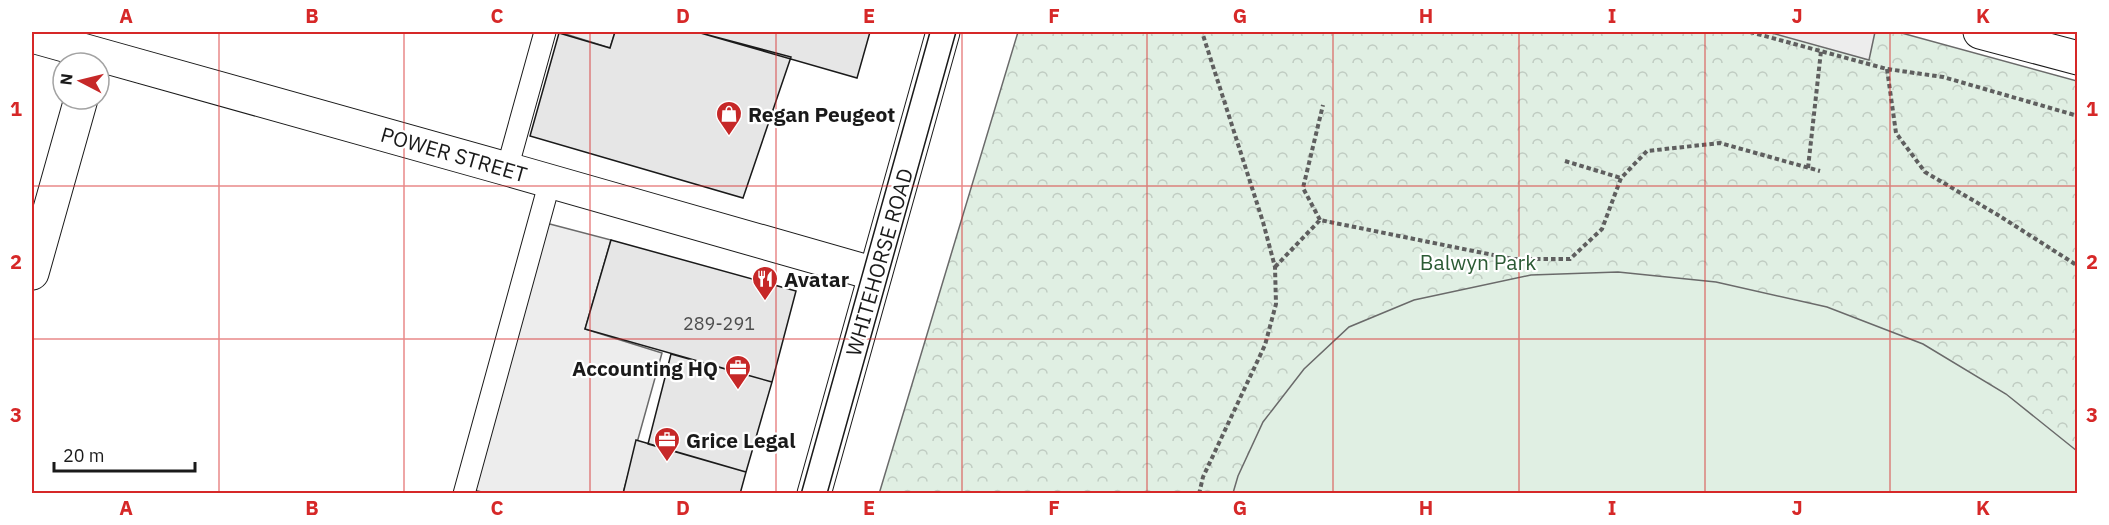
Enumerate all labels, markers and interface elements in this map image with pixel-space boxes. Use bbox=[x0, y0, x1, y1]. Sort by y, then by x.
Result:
text: A bbox=[119, 2, 133, 29]
text: B bbox=[305, 2, 319, 29]
text: C bbox=[490, 2, 504, 29]
text: D bbox=[676, 2, 690, 29]
text: E bbox=[863, 2, 875, 29]
text: F bbox=[1048, 2, 1060, 29]
text: G bbox=[1233, 2, 1247, 29]
text: H bbox=[1419, 2, 1433, 29]
text: I bbox=[1608, 2, 1616, 29]
text: J bbox=[1791, 2, 1803, 29]
text: K bbox=[1976, 2, 1990, 29]
north arrow bbox=[51, 51, 111, 111]
text: N bbox=[55, 72, 77, 86]
text: 1 bbox=[10, 95, 22, 122]
text: 1 bbox=[2086, 95, 2098, 122]
shop icon: Regan Peugeot bbox=[714, 99, 744, 137]
place label: Regan Peugeot bbox=[748, 100, 895, 128]
street label: POWER STREET bbox=[378, 120, 530, 188]
street label: WHITEHORSE ROAD bbox=[839, 165, 919, 359]
text: 2 bbox=[10, 248, 22, 275]
park label: Balwyn Park bbox=[1420, 248, 1536, 276]
text: 2 bbox=[2086, 248, 2098, 275]
restaurant icon: Avatar bbox=[750, 264, 780, 302]
place label: Avatar bbox=[784, 265, 850, 293]
house number: 289-291 bbox=[683, 312, 755, 335]
office icon: Accounting HQ bbox=[723, 353, 753, 391]
place label: Accounting HQ bbox=[572, 354, 718, 382]
text: 3 bbox=[10, 401, 22, 428]
text: 3 bbox=[2086, 401, 2098, 428]
office icon: Grice Legal bbox=[652, 425, 682, 463]
place label: Grice Legal bbox=[686, 426, 796, 454]
scale bar bbox=[54, 435, 195, 473]
text: 20 m bbox=[63, 444, 105, 467]
text: A bbox=[119, 494, 133, 521]
text: B bbox=[305, 494, 319, 521]
text: C bbox=[490, 494, 504, 521]
text: D bbox=[676, 494, 690, 521]
text: E bbox=[863, 494, 875, 521]
text: F bbox=[1048, 494, 1060, 521]
text: G bbox=[1233, 494, 1247, 521]
text: H bbox=[1419, 494, 1433, 521]
text: I bbox=[1608, 494, 1616, 521]
text: J bbox=[1791, 494, 1803, 521]
text: K bbox=[1976, 494, 1990, 521]

